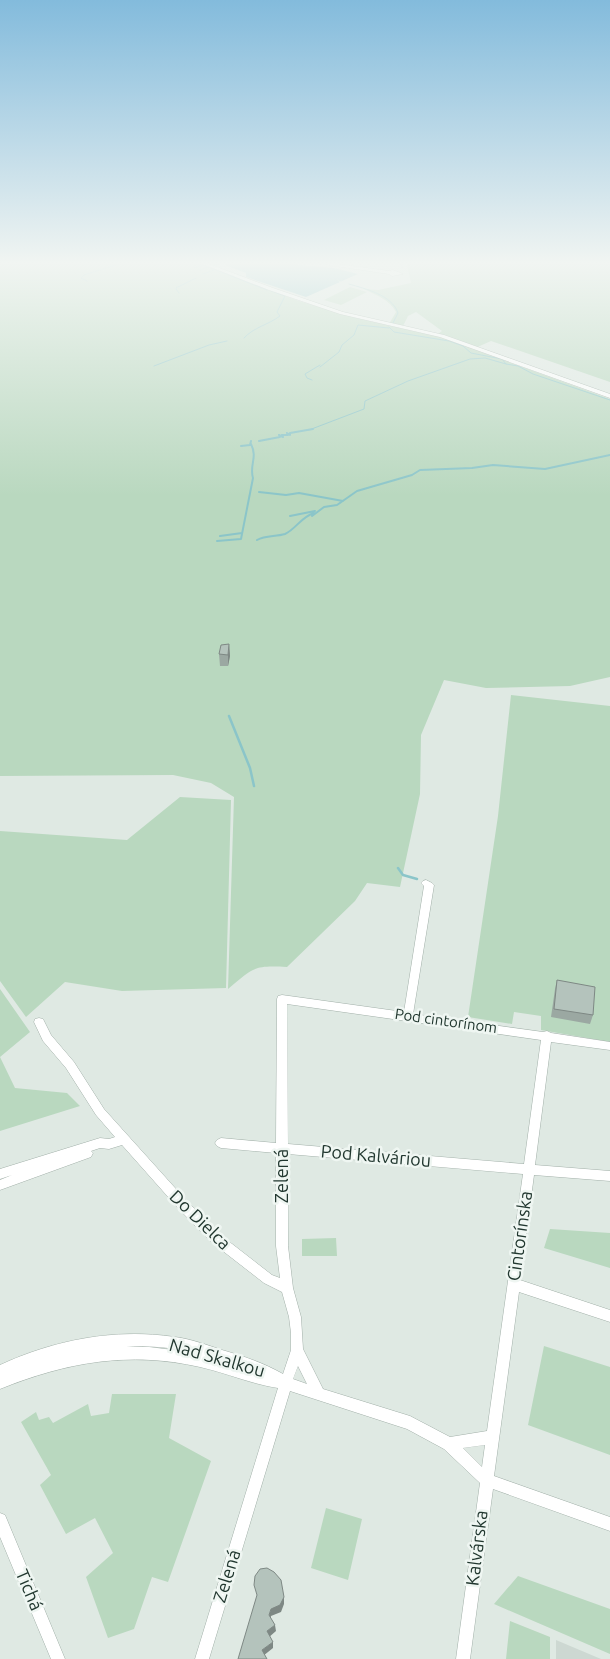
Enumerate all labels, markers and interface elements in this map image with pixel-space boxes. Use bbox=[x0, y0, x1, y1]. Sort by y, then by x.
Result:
street label: Pod cintorínom bbox=[394, 1005, 498, 1036]
street label: Pod Kalváriou bbox=[320, 1140, 432, 1170]
street label: Zelená bbox=[271, 1149, 291, 1203]
street label: Do Dielca bbox=[166, 1185, 235, 1253]
street label: Cintorínska bbox=[503, 1189, 535, 1282]
street label: Nad Skalkou bbox=[167, 1334, 268, 1380]
street label: Kalvárska bbox=[461, 1509, 491, 1587]
street label: Zelená bbox=[209, 1547, 244, 1605]
street label: Tichá bbox=[12, 1566, 47, 1613]

